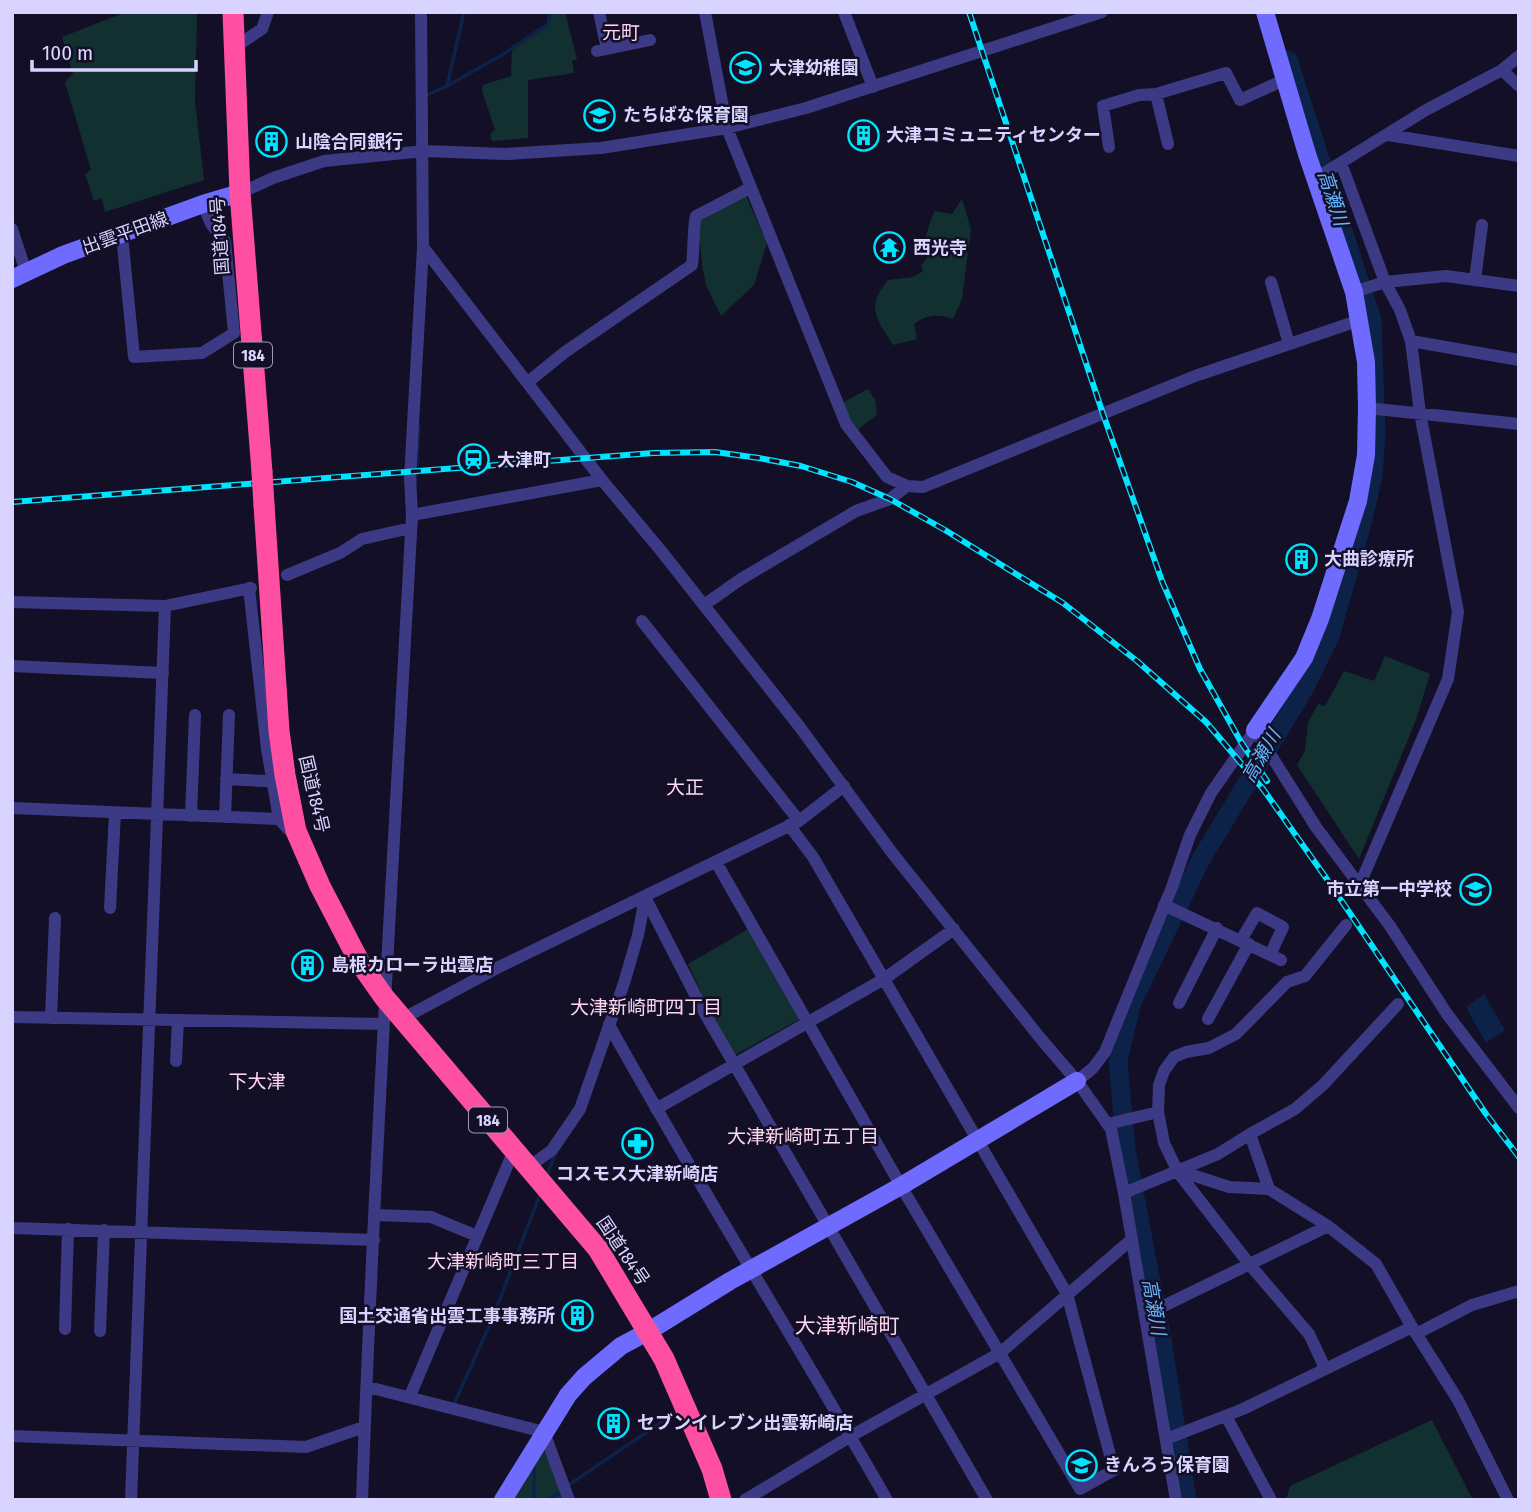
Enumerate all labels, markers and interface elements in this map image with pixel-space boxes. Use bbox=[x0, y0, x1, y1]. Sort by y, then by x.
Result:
district label: 元町 bbox=[602, 21, 640, 44]
scale bar bbox=[32, 28, 196, 72]
text: 100 m bbox=[42, 40, 93, 66]
school or university icon: 大津幼稚園 bbox=[729, 51, 763, 85]
place label: 大津幼稚園 bbox=[769, 57, 859, 79]
school or university icon: たちばな保育園 bbox=[583, 98, 617, 132]
place label: たちばな保育園 bbox=[623, 104, 749, 126]
building icon: 大津コミュニティセンター bbox=[846, 118, 880, 152]
place label: 大津コミュニティセンター bbox=[886, 124, 1101, 146]
building icon: 山陰合同銀行 bbox=[255, 125, 289, 159]
place label: 山陰合同銀行 bbox=[295, 131, 403, 153]
water label: 高瀬川 bbox=[1313, 167, 1353, 231]
street label: 国道184号 bbox=[206, 196, 234, 276]
street label: 出雲平田線 bbox=[79, 207, 171, 259]
temple icon: 西光寺 bbox=[873, 231, 907, 265]
place label: 西光寺 bbox=[913, 237, 967, 259]
road number: 184 bbox=[234, 342, 272, 368]
station icon: 大津町 bbox=[457, 443, 491, 477]
place label: 大津町 bbox=[497, 449, 551, 471]
building icon: 大曲診療所 bbox=[1284, 542, 1318, 576]
place label: 大曲診療所 bbox=[1324, 548, 1414, 570]
water label: 高瀬川 bbox=[1237, 724, 1286, 786]
street label: 国道184号 bbox=[294, 753, 334, 835]
district label: 大正 bbox=[666, 776, 704, 799]
school or university icon: 市立第一中学校 bbox=[1458, 872, 1492, 906]
place label: 市立第一中学校 bbox=[1326, 878, 1452, 900]
building icon: 島根カローラ出雲店 bbox=[291, 948, 325, 982]
place label: 島根カローラ出雲店 bbox=[331, 954, 493, 976]
district label: 大津新崎町四丁目 bbox=[570, 996, 722, 1019]
district label: 下大津 bbox=[228, 1070, 286, 1093]
road number: 184 bbox=[469, 1108, 507, 1132]
district label: 大津新崎町五丁目 bbox=[727, 1125, 879, 1148]
pharmacy icon: コスモス大津新崎店 bbox=[620, 1127, 654, 1161]
place label: コスモス大津新崎店 bbox=[556, 1163, 718, 1185]
street label: 国道184号 bbox=[592, 1212, 654, 1290]
district label: 大津新崎町三丁目 bbox=[427, 1250, 579, 1273]
water label: 高瀬川 bbox=[1138, 1277, 1171, 1339]
building icon: 国土交通省出雲工事事務所 bbox=[561, 1299, 595, 1333]
place label: 国土交通省出雲工事事務所 bbox=[339, 1305, 555, 1327]
district label: 大津新崎町 bbox=[795, 1313, 900, 1339]
building icon: セブンイレブン出雲新崎店 bbox=[597, 1406, 631, 1440]
place label: セブンイレブン出雲新崎店 bbox=[637, 1412, 853, 1434]
school or university icon: きんろう保育園 bbox=[1064, 1448, 1098, 1482]
place label: きんろう保育園 bbox=[1104, 1454, 1230, 1476]

